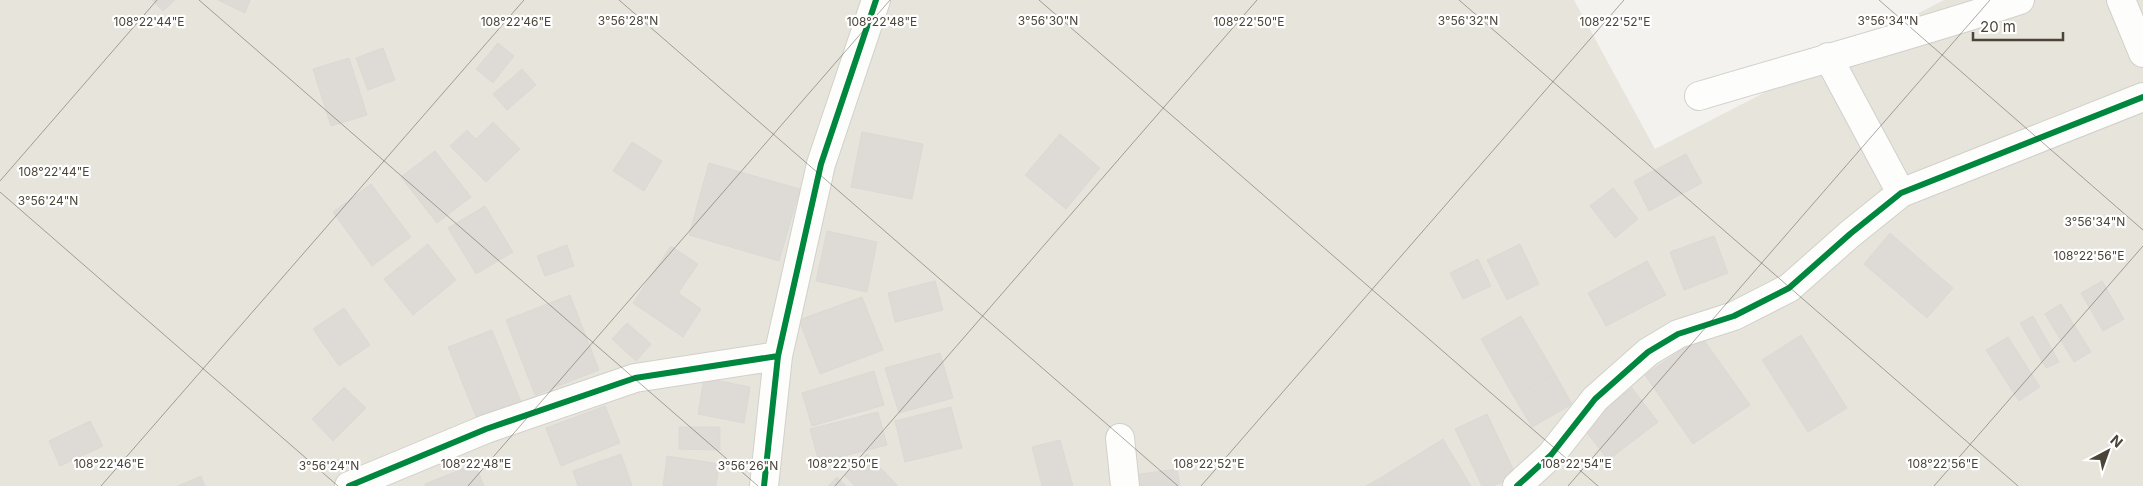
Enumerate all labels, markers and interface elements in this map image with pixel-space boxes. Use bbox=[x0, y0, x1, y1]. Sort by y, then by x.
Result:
scale bar bbox=[1973, 10, 2063, 42]
text: 3°56'28"N bbox=[598, 13, 658, 28]
text: 3°56'30"N bbox=[1018, 13, 1078, 28]
text: 3°56'32"N bbox=[1438, 13, 1498, 28]
text: 3°56'34"N bbox=[1858, 13, 1918, 28]
text: 108°22'44"E bbox=[114, 14, 184, 29]
text: 108°22'46"E bbox=[481, 14, 551, 29]
text: 108°22'48"E bbox=[847, 14, 917, 29]
text: 108°22'50"E bbox=[1213, 14, 1285, 29]
text: 108°22'52"E bbox=[1580, 14, 1650, 29]
text: 20 m bbox=[1980, 17, 2016, 36]
text: 108°22'44"E bbox=[19, 164, 89, 179]
text: 3°56'24"N bbox=[18, 193, 78, 208]
text: 3°56'34"N bbox=[2065, 214, 2125, 229]
text: 108°22'56"E bbox=[2054, 248, 2124, 263]
north arrow bbox=[2083, 426, 2133, 476]
text: N bbox=[2107, 431, 2126, 451]
text: 108°22'46"E bbox=[74, 456, 144, 471]
text: 108°22'48"E bbox=[441, 456, 511, 471]
text: 108°22'50"E bbox=[807, 456, 879, 471]
text: 108°22'52"E bbox=[1174, 456, 1244, 471]
text: 108°22'54"E bbox=[1540, 456, 1612, 471]
text: 108°22'56"E bbox=[1908, 456, 1978, 471]
text: 3°56'24"N bbox=[299, 458, 359, 473]
text: 3°56'26"N bbox=[718, 458, 778, 473]

